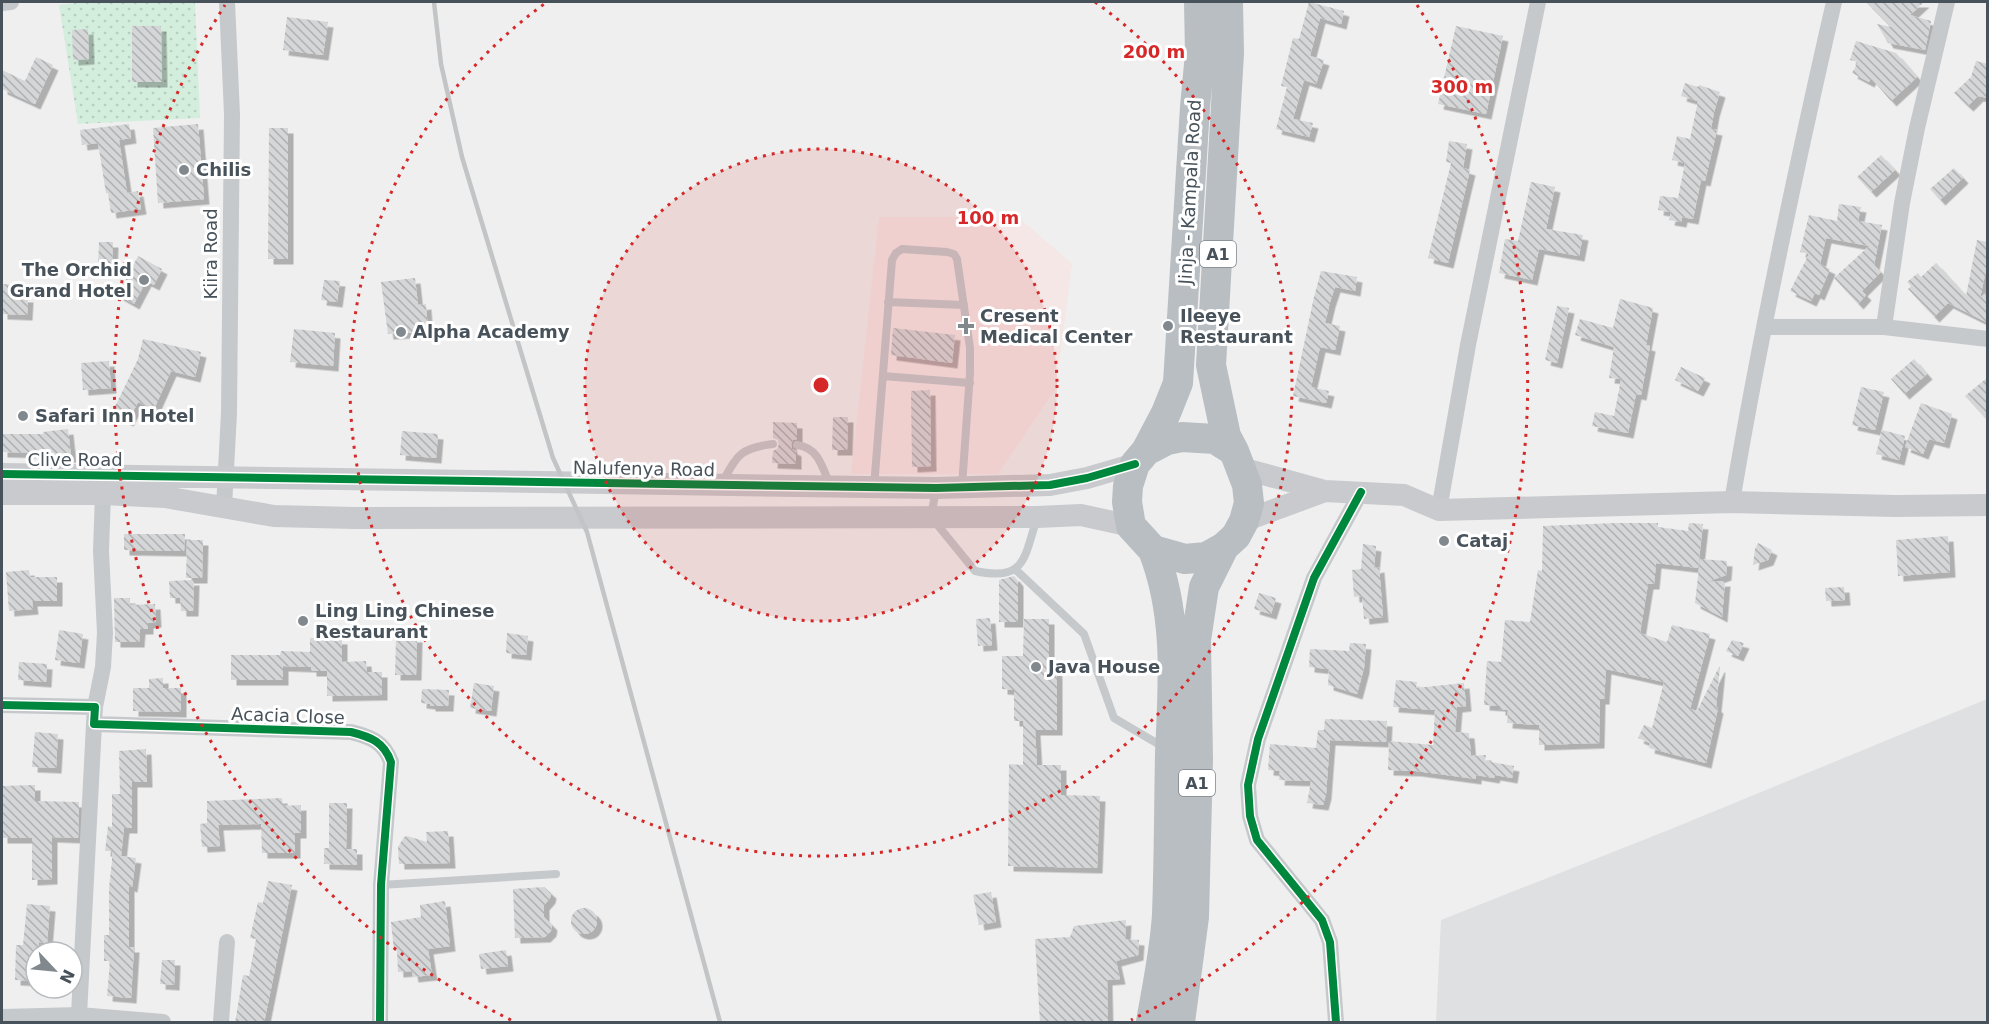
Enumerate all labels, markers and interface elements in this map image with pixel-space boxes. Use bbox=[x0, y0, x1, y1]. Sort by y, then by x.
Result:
text: 200 m bbox=[1123, 41, 1185, 62]
text: 300 m bbox=[1431, 76, 1493, 97]
street label: Jinja - Kampala Road bbox=[1174, 99, 1205, 286]
place label: Chilis bbox=[196, 159, 251, 180]
marker: Chilis bbox=[177, 163, 191, 177]
text: 100 m bbox=[957, 207, 1019, 228]
street label: Kiira Road bbox=[200, 208, 221, 300]
road number: A1 bbox=[1200, 241, 1236, 267]
place label: The Orchid Grand Hotel bbox=[10, 259, 132, 301]
marker: The Orchid Grand Hotel bbox=[137, 273, 151, 287]
place label: Cresent Medical Center bbox=[980, 305, 1132, 347]
place label: Ileeye Restaurant bbox=[1180, 305, 1293, 347]
marker: Cresent Medical Center bbox=[957, 317, 975, 335]
marker: Ileeye Restaurant bbox=[1161, 319, 1175, 333]
place label: Alpha Academy bbox=[413, 321, 570, 342]
marker: Alpha Academy bbox=[394, 325, 408, 339]
centre of rings bbox=[811, 375, 831, 395]
place label: Safari Inn Hotel bbox=[35, 405, 194, 426]
marker: Safari Inn Hotel bbox=[16, 409, 30, 423]
street label: Clive Road bbox=[27, 449, 123, 470]
street label: Nalufenya Road bbox=[573, 457, 715, 480]
place label: Cataj bbox=[1456, 530, 1508, 551]
marker: Cataj bbox=[1437, 534, 1451, 548]
place label: Ling Ling Chinese Restaurant bbox=[315, 600, 494, 642]
marker: Ling Ling Chinese Restaurant bbox=[296, 614, 310, 628]
place label: Java House bbox=[1046, 656, 1160, 677]
marker: Java House bbox=[1029, 660, 1043, 674]
street label: Acacia Close bbox=[231, 703, 345, 728]
road number: A1 bbox=[1179, 770, 1215, 796]
north arrow bbox=[24, 940, 84, 1000]
text: N bbox=[56, 966, 79, 987]

